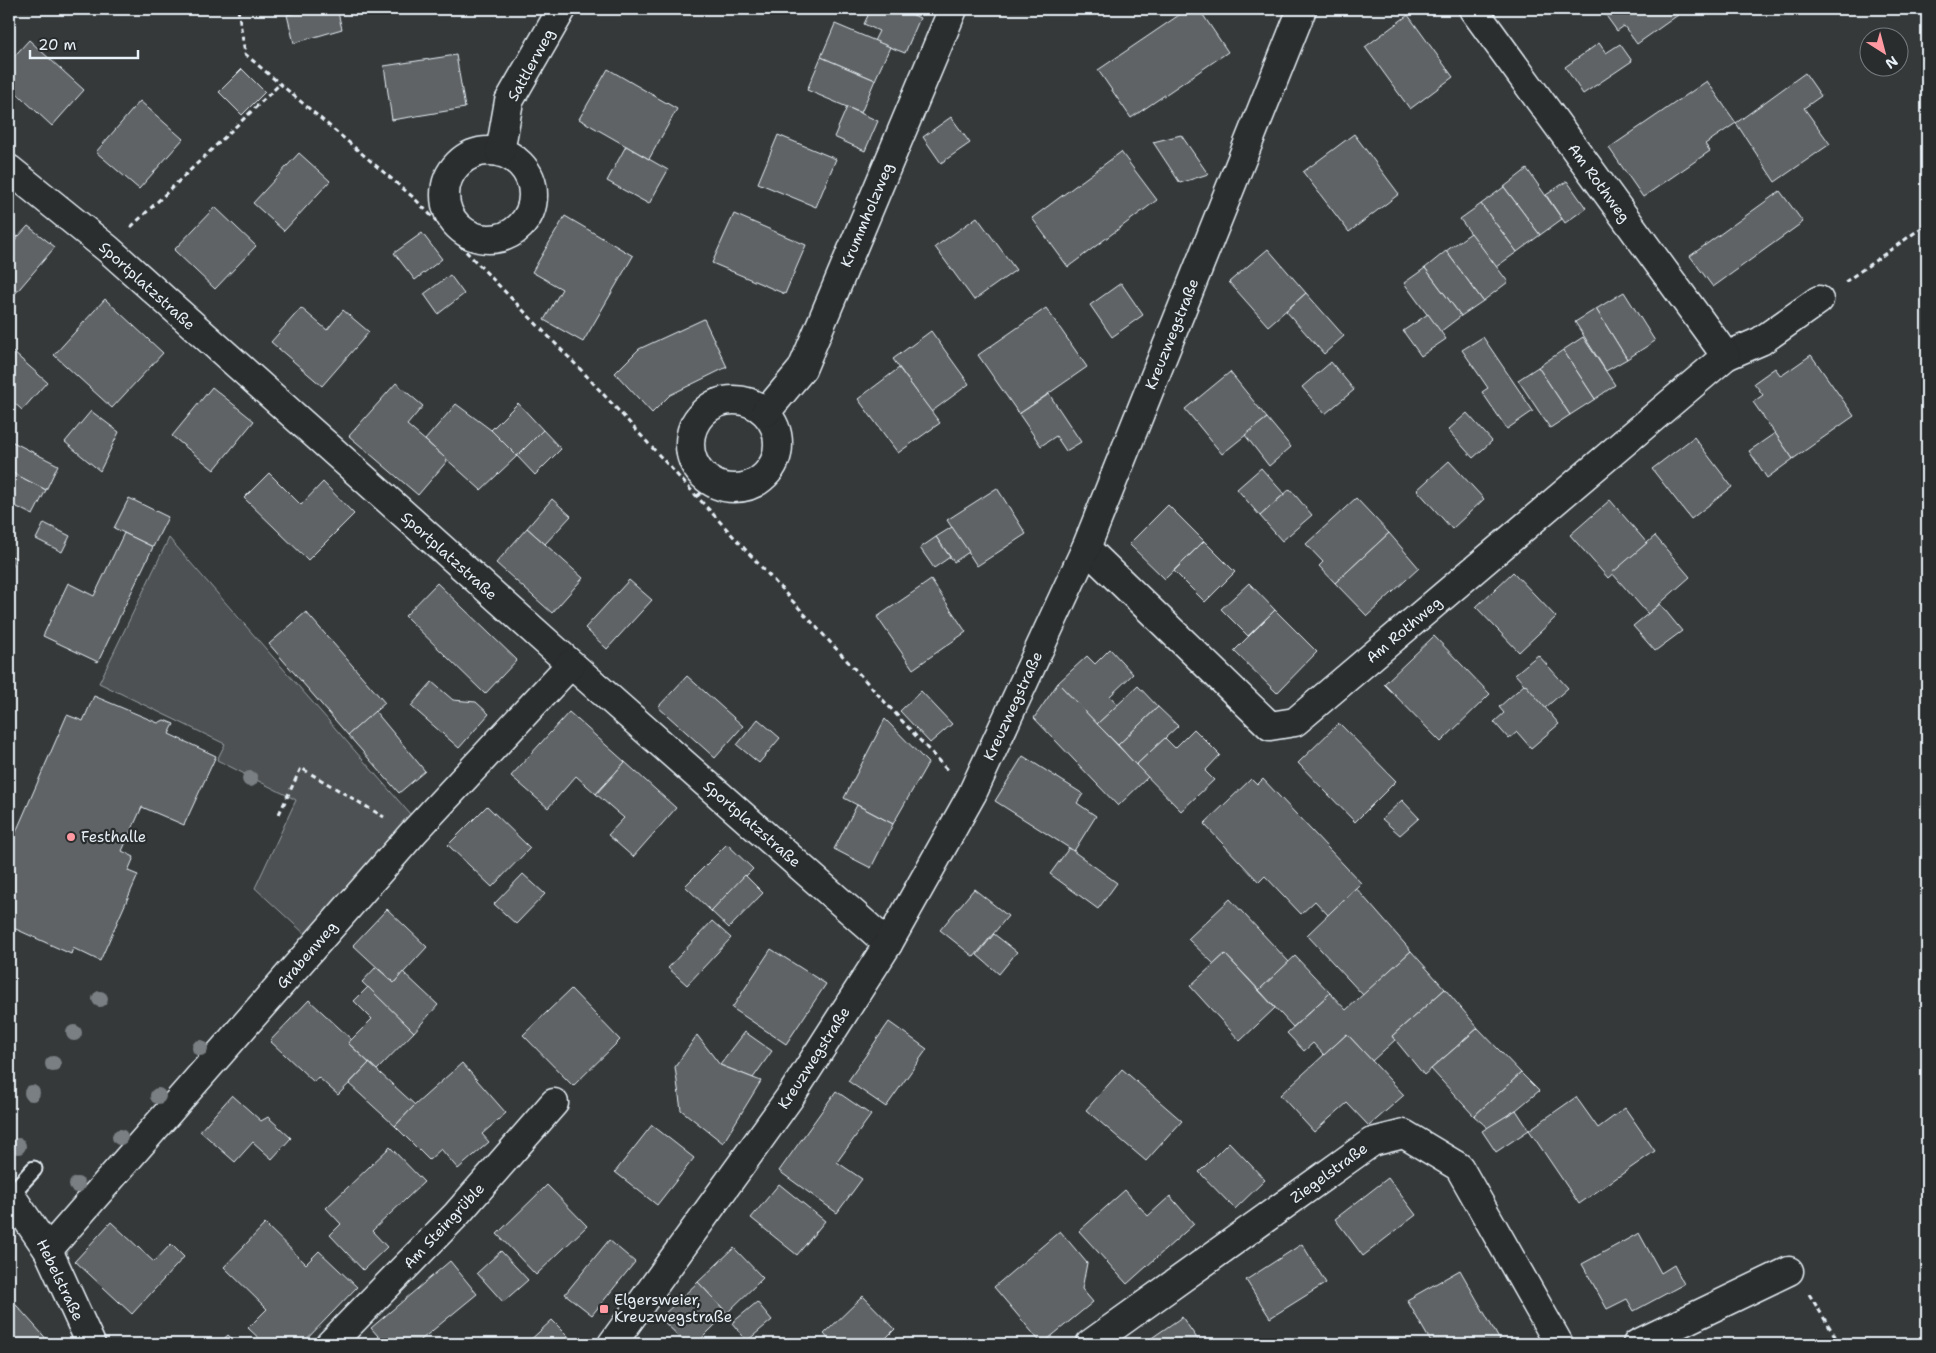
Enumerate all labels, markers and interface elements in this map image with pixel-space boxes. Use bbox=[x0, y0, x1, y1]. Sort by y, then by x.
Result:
street label: Sattlerweg bbox=[503, 25, 559, 105]
scale bar bbox=[30, 28, 138, 60]
north arrow bbox=[1858, 28, 1908, 78]
text: 20 m bbox=[38, 35, 77, 55]
text: N bbox=[1882, 52, 1901, 73]
street label: Am Rothweg bbox=[1563, 139, 1635, 227]
street label: Krummholzweg bbox=[836, 160, 898, 270]
street label: Sportplatzstraße bbox=[95, 237, 199, 335]
street label: Kreuzwegstraße bbox=[1141, 275, 1203, 393]
street label: Sportplatzstraße bbox=[397, 507, 501, 605]
street label: Am Rothweg bbox=[1362, 592, 1446, 668]
street label: Kreuzwegstraße bbox=[979, 648, 1047, 764]
street label: Sportplatzstraße bbox=[699, 776, 805, 872]
place label: Festhalle bbox=[81, 827, 146, 847]
marker: Festhalle bbox=[65, 831, 77, 843]
street label: Grabenweg bbox=[272, 917, 342, 993]
street label: Kreuzwegstraße bbox=[773, 1003, 855, 1113]
street label: Ziegelstraße bbox=[1286, 1138, 1372, 1208]
street label: Am Steingrüble bbox=[399, 1179, 489, 1273]
street label: Hebelstraße bbox=[32, 1236, 88, 1324]
place label: Elgersweier, Kreuzwegstraße bbox=[614, 1290, 732, 1327]
marker: Elgersweier, Kreuzwegstraße bbox=[598, 1303, 610, 1315]

